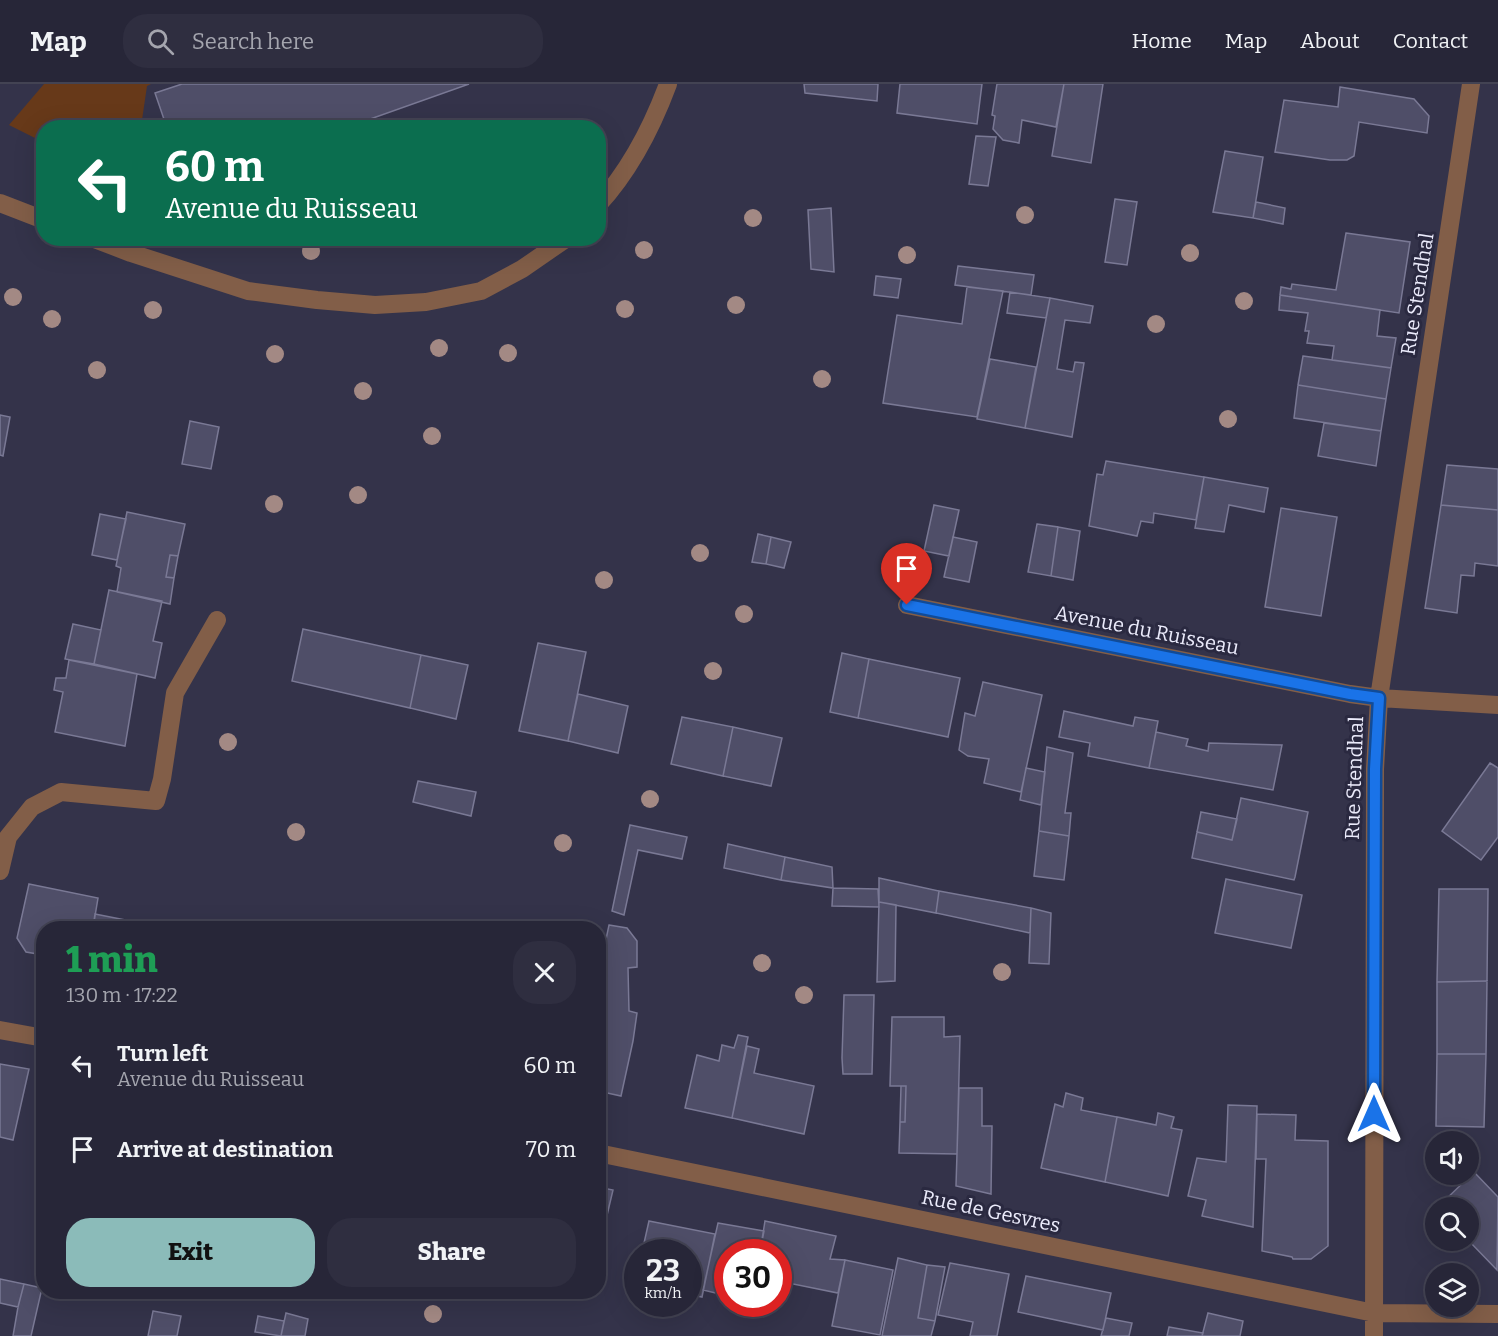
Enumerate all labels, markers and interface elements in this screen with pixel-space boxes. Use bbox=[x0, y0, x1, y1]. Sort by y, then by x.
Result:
search box bbox=[123, 14, 543, 68]
text: Map bbox=[30, 25, 87, 58]
icon: search bbox=[144, 25, 177, 58]
text: Search here bbox=[192, 28, 314, 55]
text: Home bbox=[1132, 28, 1192, 54]
text: Map bbox=[1225, 28, 1267, 54]
text: About bbox=[1300, 28, 1360, 54]
text: Contact bbox=[1393, 28, 1468, 54]
text: 60 m bbox=[165, 142, 264, 192]
icon: left bbox=[66, 144, 144, 222]
text: Avenue du Ruisseau bbox=[165, 193, 418, 225]
street label: Rue Stendhal bbox=[1395, 231, 1439, 357]
pin bbox=[881, 543, 932, 605]
icon: arrive bbox=[890, 552, 923, 585]
street label: Avenue du Ruisseau bbox=[1053, 600, 1241, 660]
street label: Rue Stendhal bbox=[1340, 716, 1368, 840]
text: 1 min bbox=[66, 938, 158, 982]
button: close bbox=[513, 941, 576, 1004]
text: 130 m · 17:22 bbox=[66, 983, 178, 1007]
text: Turn left bbox=[117, 1040, 209, 1067]
icon: left bbox=[66, 1049, 99, 1082]
text: 60 m bbox=[524, 1052, 576, 1079]
text: Avenue du Ruisseau bbox=[117, 1067, 304, 1091]
position arrow bbox=[1342, 1082, 1406, 1146]
map controls bbox=[1425, 1131, 1479, 1317]
button: sound bbox=[1425, 1131, 1479, 1185]
icon: arrive bbox=[66, 1133, 99, 1166]
text: Arrive at destination bbox=[117, 1136, 333, 1163]
text: 70 m bbox=[526, 1136, 576, 1163]
street label: Rue de Gesvres bbox=[919, 1185, 1063, 1237]
button: search bbox=[1425, 1197, 1479, 1251]
button: Exit bbox=[66, 1218, 315, 1287]
button: Share bbox=[327, 1218, 576, 1287]
speed limit sign: 30 bbox=[714, 1239, 792, 1317]
text: 23 bbox=[646, 1253, 680, 1289]
button: layers bbox=[1425, 1263, 1479, 1317]
text: km/h bbox=[644, 1284, 682, 1302]

